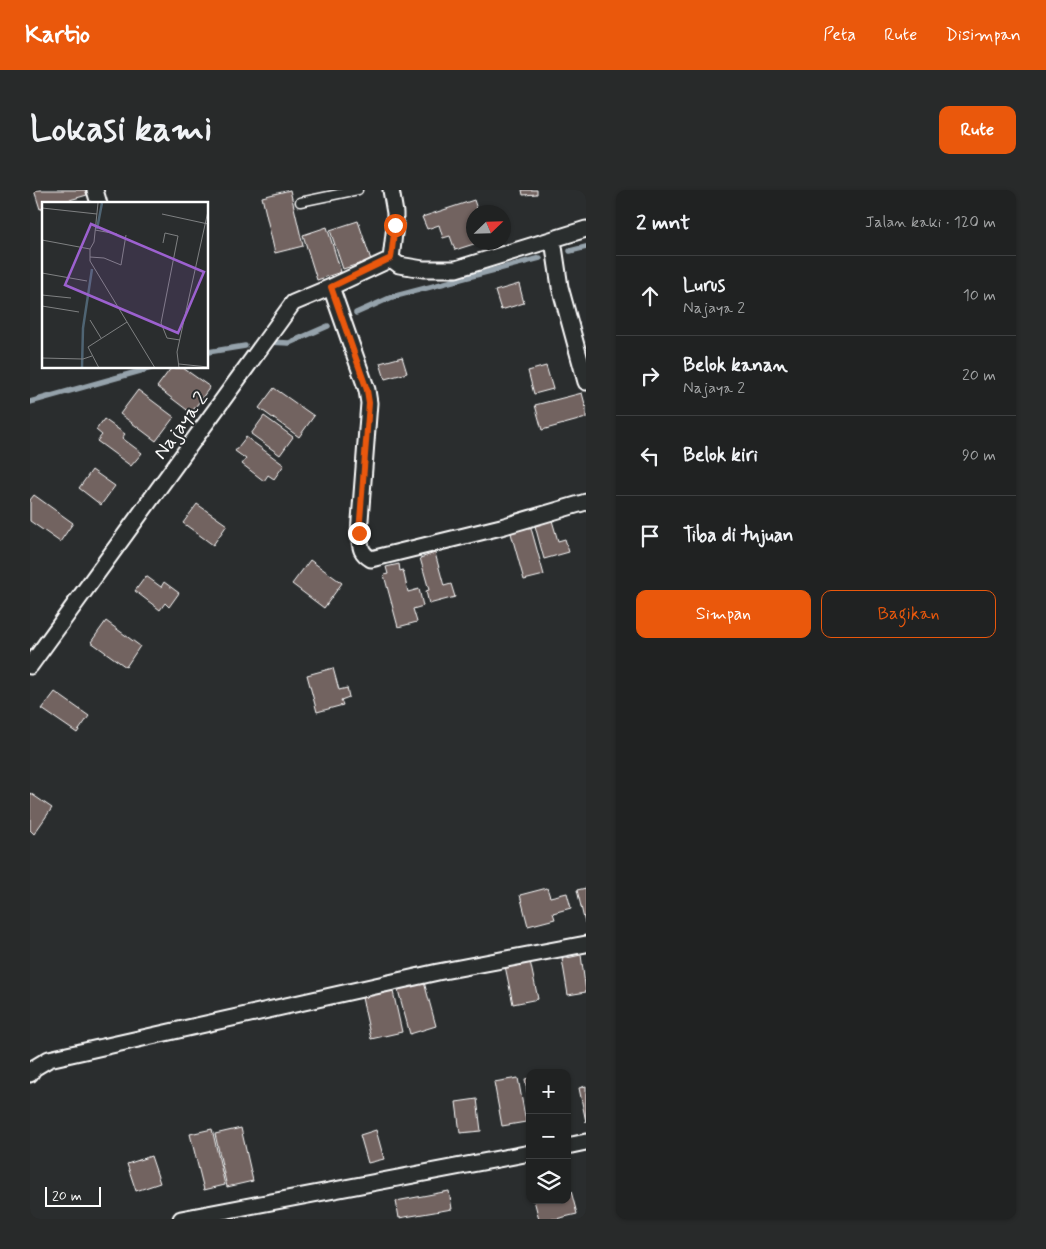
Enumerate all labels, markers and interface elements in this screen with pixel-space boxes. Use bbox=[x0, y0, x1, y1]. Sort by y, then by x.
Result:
text: Kartio bbox=[25, 20, 90, 51]
text: Peta bbox=[823, 23, 856, 47]
text: Rute bbox=[884, 23, 917, 47]
text: Disimpan bbox=[945, 23, 1021, 47]
button: Rute bbox=[939, 106, 1016, 154]
text: Lokasi kami bbox=[30, 107, 212, 153]
inset map bbox=[42, 202, 209, 369]
north arrow bbox=[466, 205, 511, 250]
text: 2 mnt bbox=[636, 209, 690, 237]
text: Jalan kaki · 120 m bbox=[865, 212, 996, 233]
route start bbox=[384, 214, 407, 237]
text: Lurus bbox=[683, 273, 725, 298]
icon: ahead bbox=[636, 282, 664, 310]
text: 10 m bbox=[963, 285, 996, 306]
text: Najaya 2 bbox=[683, 298, 745, 319]
text: Belok kanan bbox=[683, 353, 788, 378]
icon: right bbox=[636, 362, 664, 390]
text: 20 m bbox=[962, 365, 996, 386]
text: Najaya 2 bbox=[683, 378, 745, 399]
street label: Najaya 2 bbox=[147, 386, 215, 465]
icon: left bbox=[636, 442, 664, 470]
text: Belok kiri bbox=[683, 443, 758, 468]
text: 90 m bbox=[962, 445, 996, 466]
route end bbox=[348, 522, 371, 545]
icon: arrive bbox=[636, 522, 664, 550]
text: Tiba di tujuan bbox=[683, 523, 794, 548]
button: Simpan bbox=[636, 590, 811, 638]
button: Bagikan bbox=[821, 590, 996, 638]
map controls bbox=[526, 1069, 571, 1204]
button: + bbox=[526, 1069, 571, 1114]
button: − bbox=[526, 1114, 571, 1159]
button: layers bbox=[526, 1159, 571, 1204]
scale bar bbox=[45, 1184, 101, 1207]
text: 20 m bbox=[52, 1187, 82, 1205]

